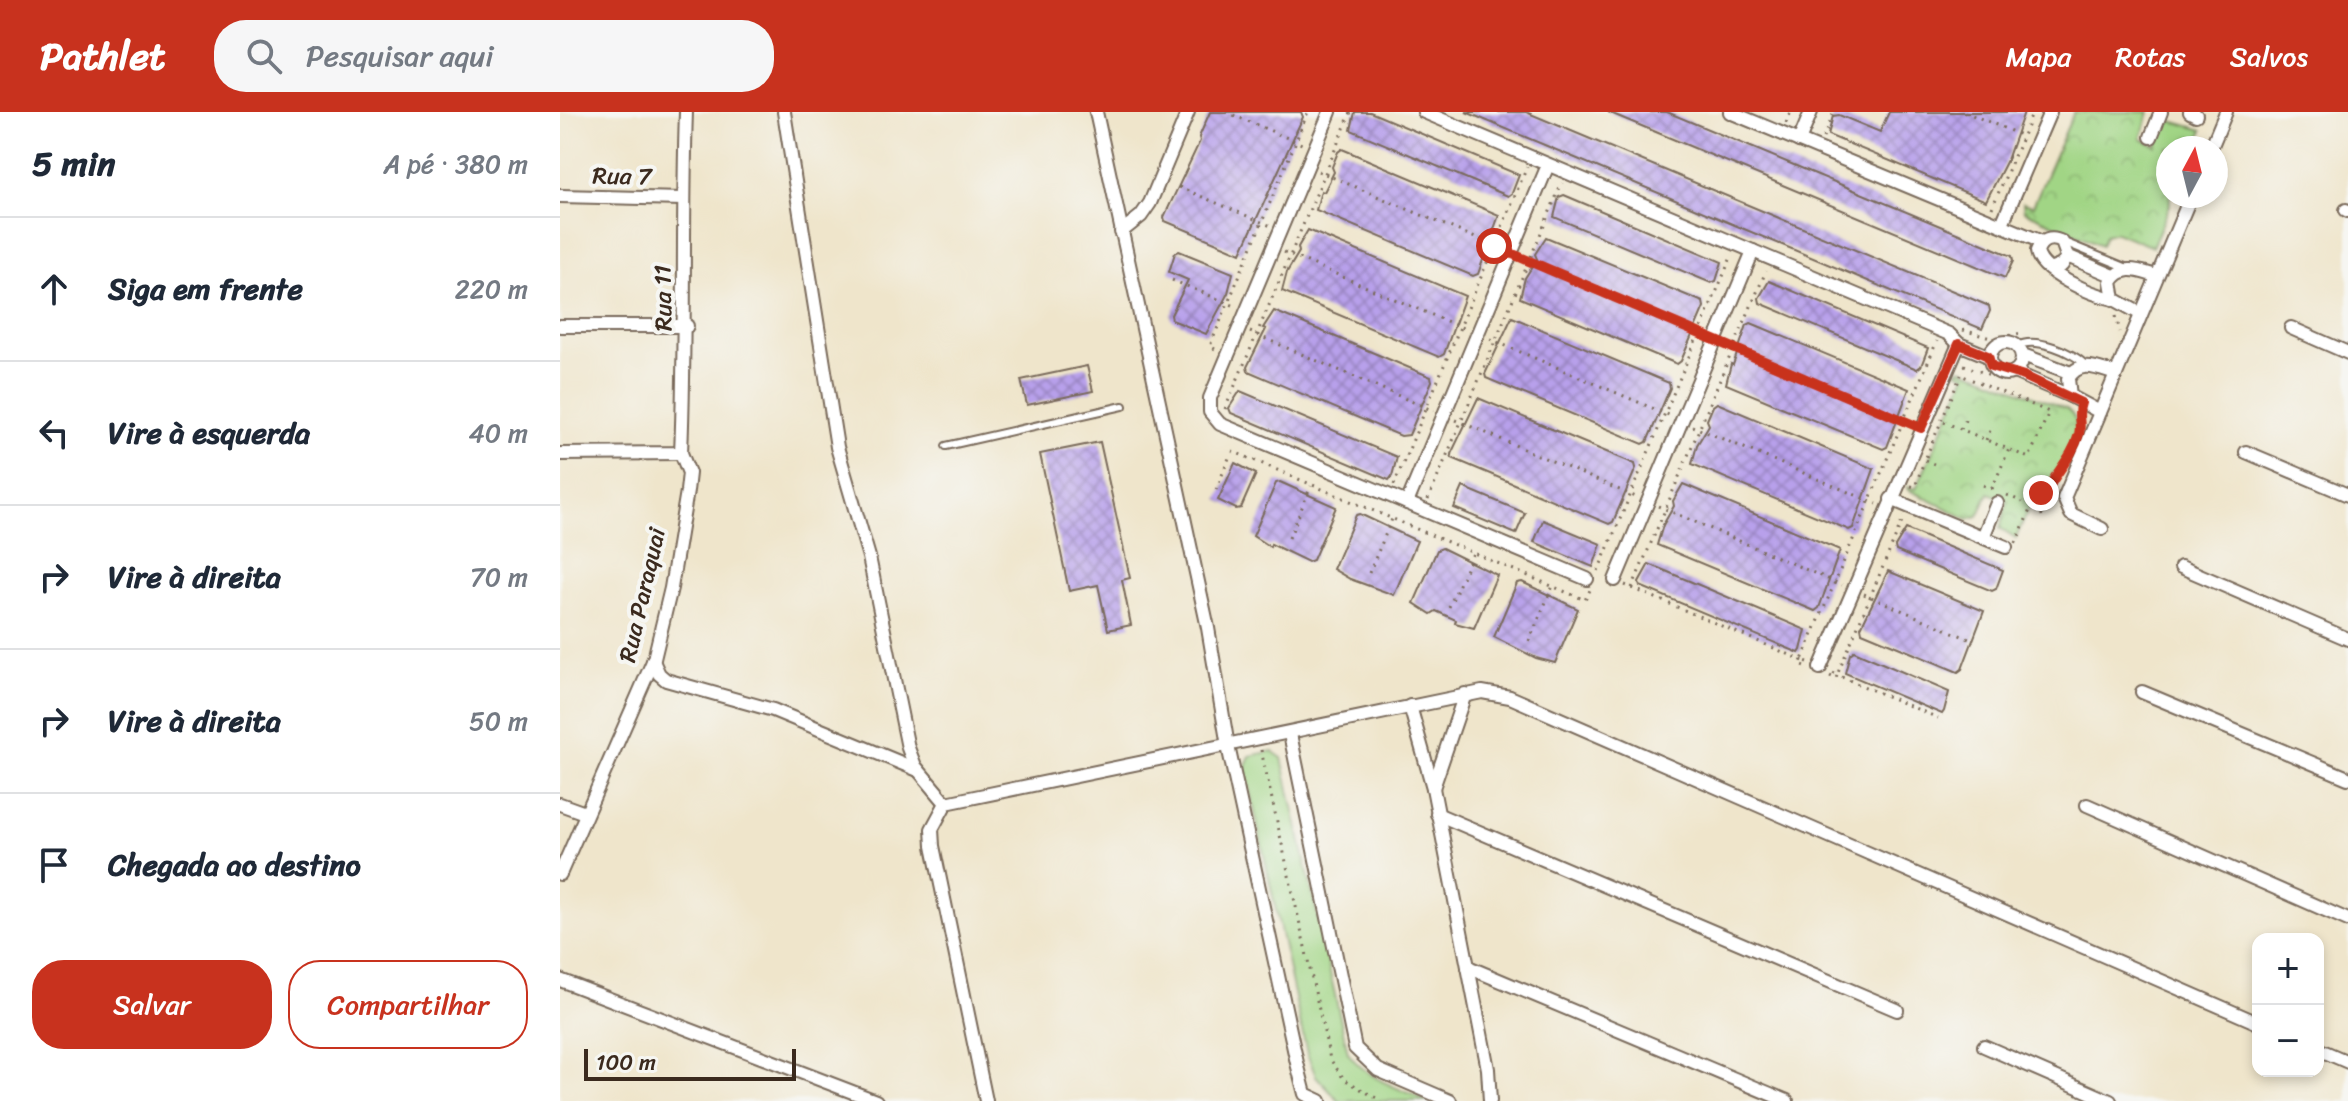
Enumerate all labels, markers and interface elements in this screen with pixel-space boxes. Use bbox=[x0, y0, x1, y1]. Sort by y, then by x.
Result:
search box bbox=[214, 20, 774, 92]
text: Pathlet bbox=[40, 23, 166, 90]
text: Pesquisar aqui bbox=[306, 29, 494, 83]
text: Mapa bbox=[2005, 32, 2071, 81]
text: Rotas bbox=[2115, 32, 2186, 81]
text: Salvos bbox=[2230, 32, 2308, 81]
icon: search bbox=[242, 34, 286, 78]
text: 5 min bbox=[32, 134, 115, 194]
north arrow bbox=[2156, 136, 2228, 208]
text: A pé · 380 m bbox=[383, 141, 528, 187]
street label: Rua 7 bbox=[592, 154, 653, 198]
route start bbox=[1476, 228, 1512, 264]
text: Siga em frente bbox=[108, 262, 303, 316]
street label: Rua 11 bbox=[641, 264, 685, 332]
text: 220 m bbox=[455, 266, 528, 312]
icon: ahead bbox=[32, 267, 76, 311]
text: Vire à esquerda bbox=[108, 406, 310, 460]
text: 40 m bbox=[469, 410, 528, 456]
icon: left bbox=[32, 411, 76, 455]
route end bbox=[2023, 475, 2059, 511]
street label: Rua Paraquai bbox=[606, 522, 678, 666]
text: Vire à direita bbox=[108, 550, 281, 604]
text: 70 m bbox=[470, 554, 528, 600]
icon: right bbox=[32, 555, 76, 599]
text: Vire à direita bbox=[108, 694, 281, 748]
text: 50 m bbox=[469, 698, 528, 744]
icon: right bbox=[32, 699, 76, 743]
text: Chegada ao destino bbox=[108, 838, 361, 892]
icon: arrive bbox=[32, 843, 76, 887]
map controls bbox=[2252, 933, 2324, 1077]
button: + bbox=[2252, 933, 2324, 1005]
button: Salvar bbox=[32, 960, 272, 1049]
button: Compartilhar bbox=[288, 960, 528, 1049]
button: − bbox=[2252, 1005, 2324, 1077]
text: 100 m bbox=[596, 1043, 656, 1082]
scale bar bbox=[584, 1045, 796, 1081]

